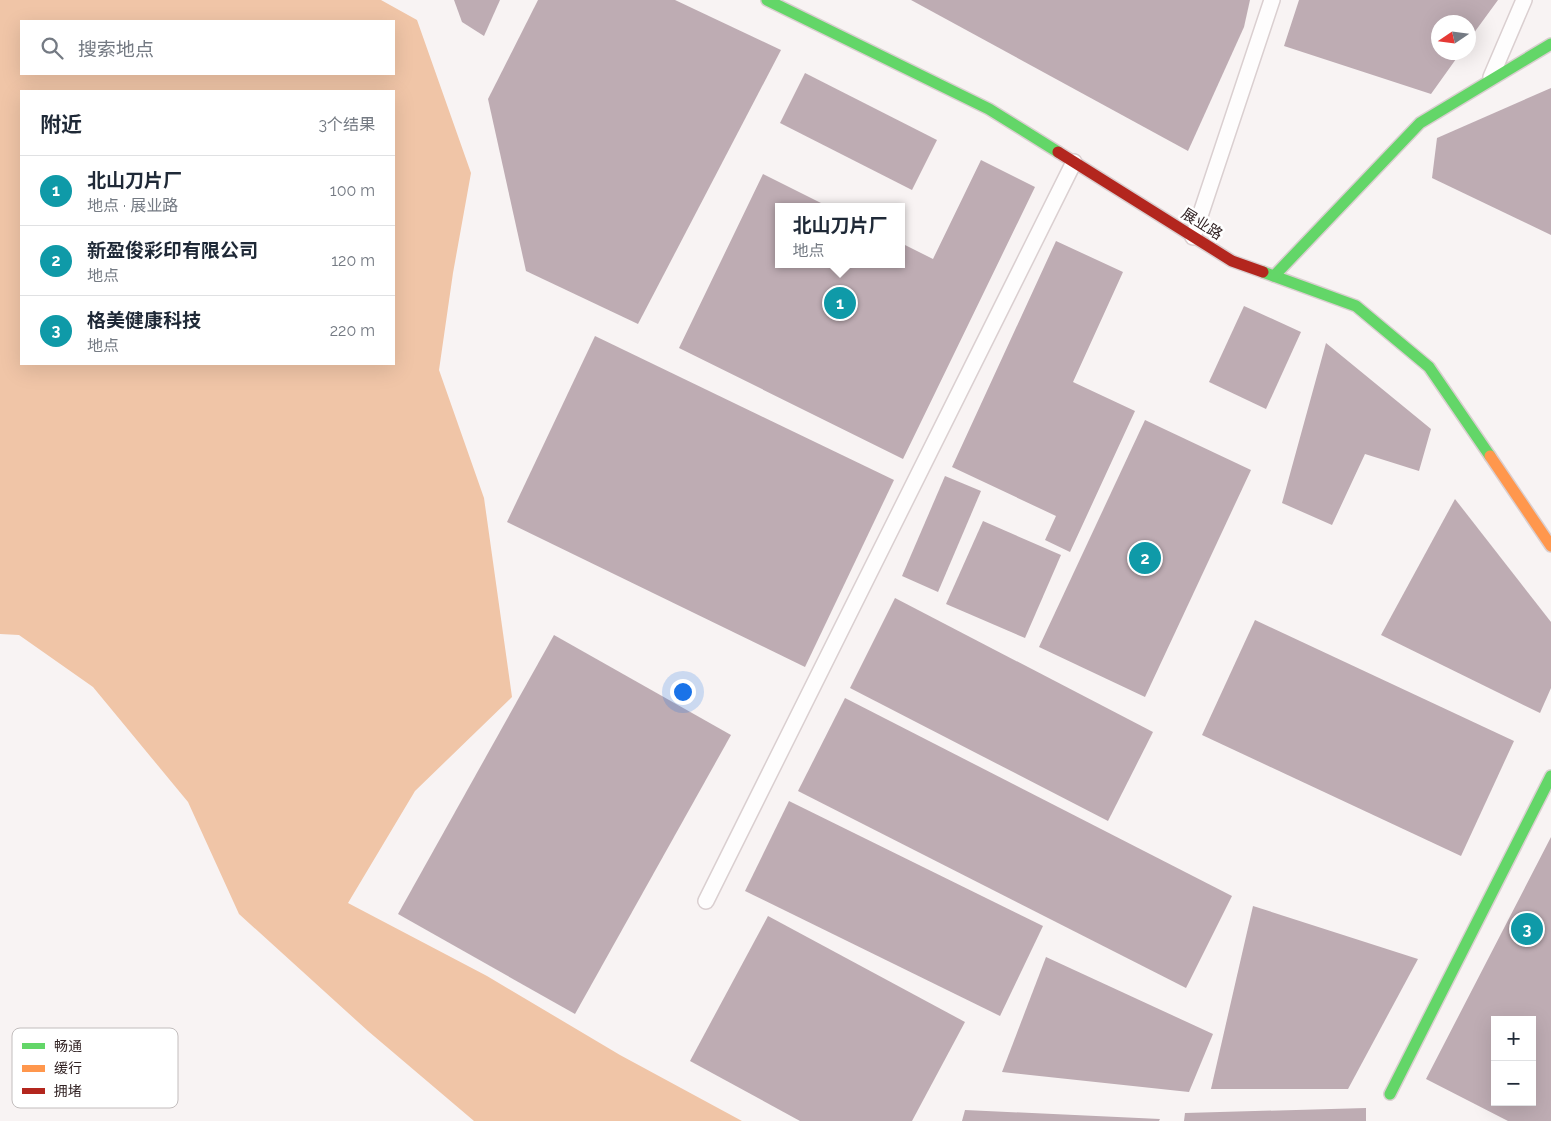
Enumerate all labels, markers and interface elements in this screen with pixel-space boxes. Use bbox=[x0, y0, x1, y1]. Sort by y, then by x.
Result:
north arrow bbox=[1431, 15, 1476, 60]
search box bbox=[20, 20, 395, 75]
icon: search bbox=[38, 34, 66, 62]
text: 搜索地点 bbox=[78, 38, 154, 60]
text: 附近 bbox=[40, 112, 82, 137]
text: 3个结果 bbox=[318, 115, 375, 134]
text: 北山刀片厂 bbox=[87, 169, 182, 191]
text: 1 bbox=[52, 181, 60, 200]
text: 100 m bbox=[330, 181, 375, 200]
text: 地点 · 展业路 bbox=[87, 196, 178, 215]
popup bbox=[775, 203, 905, 268]
street label: 展业路 bbox=[1178, 204, 1226, 244]
text: 北山刀片厂 bbox=[792, 214, 888, 236]
text: 新盈俊彩印有限公司 bbox=[87, 239, 258, 261]
text: 地点 bbox=[792, 241, 825, 260]
text: 2 bbox=[51, 251, 61, 270]
text: 120 m bbox=[331, 251, 375, 270]
text: 地点 bbox=[87, 266, 119, 285]
pin: 1 bbox=[824, 284, 856, 322]
text: 格美健康科技 bbox=[87, 309, 201, 331]
text: 3 bbox=[52, 321, 60, 340]
text: 220 m bbox=[330, 321, 375, 340]
text: 地点 bbox=[87, 336, 119, 355]
pin: 2 bbox=[1129, 539, 1161, 577]
your location bbox=[670, 679, 696, 705]
pin: 3 bbox=[1511, 910, 1543, 948]
map controls bbox=[1491, 1016, 1536, 1106]
button: + bbox=[1491, 1016, 1536, 1061]
legend bbox=[12, 1028, 178, 1108]
text: 畅通 bbox=[54, 1038, 82, 1054]
text: 缓行 bbox=[54, 1060, 82, 1076]
button: − bbox=[1491, 1061, 1536, 1106]
text: 拥堵 bbox=[54, 1083, 82, 1099]

